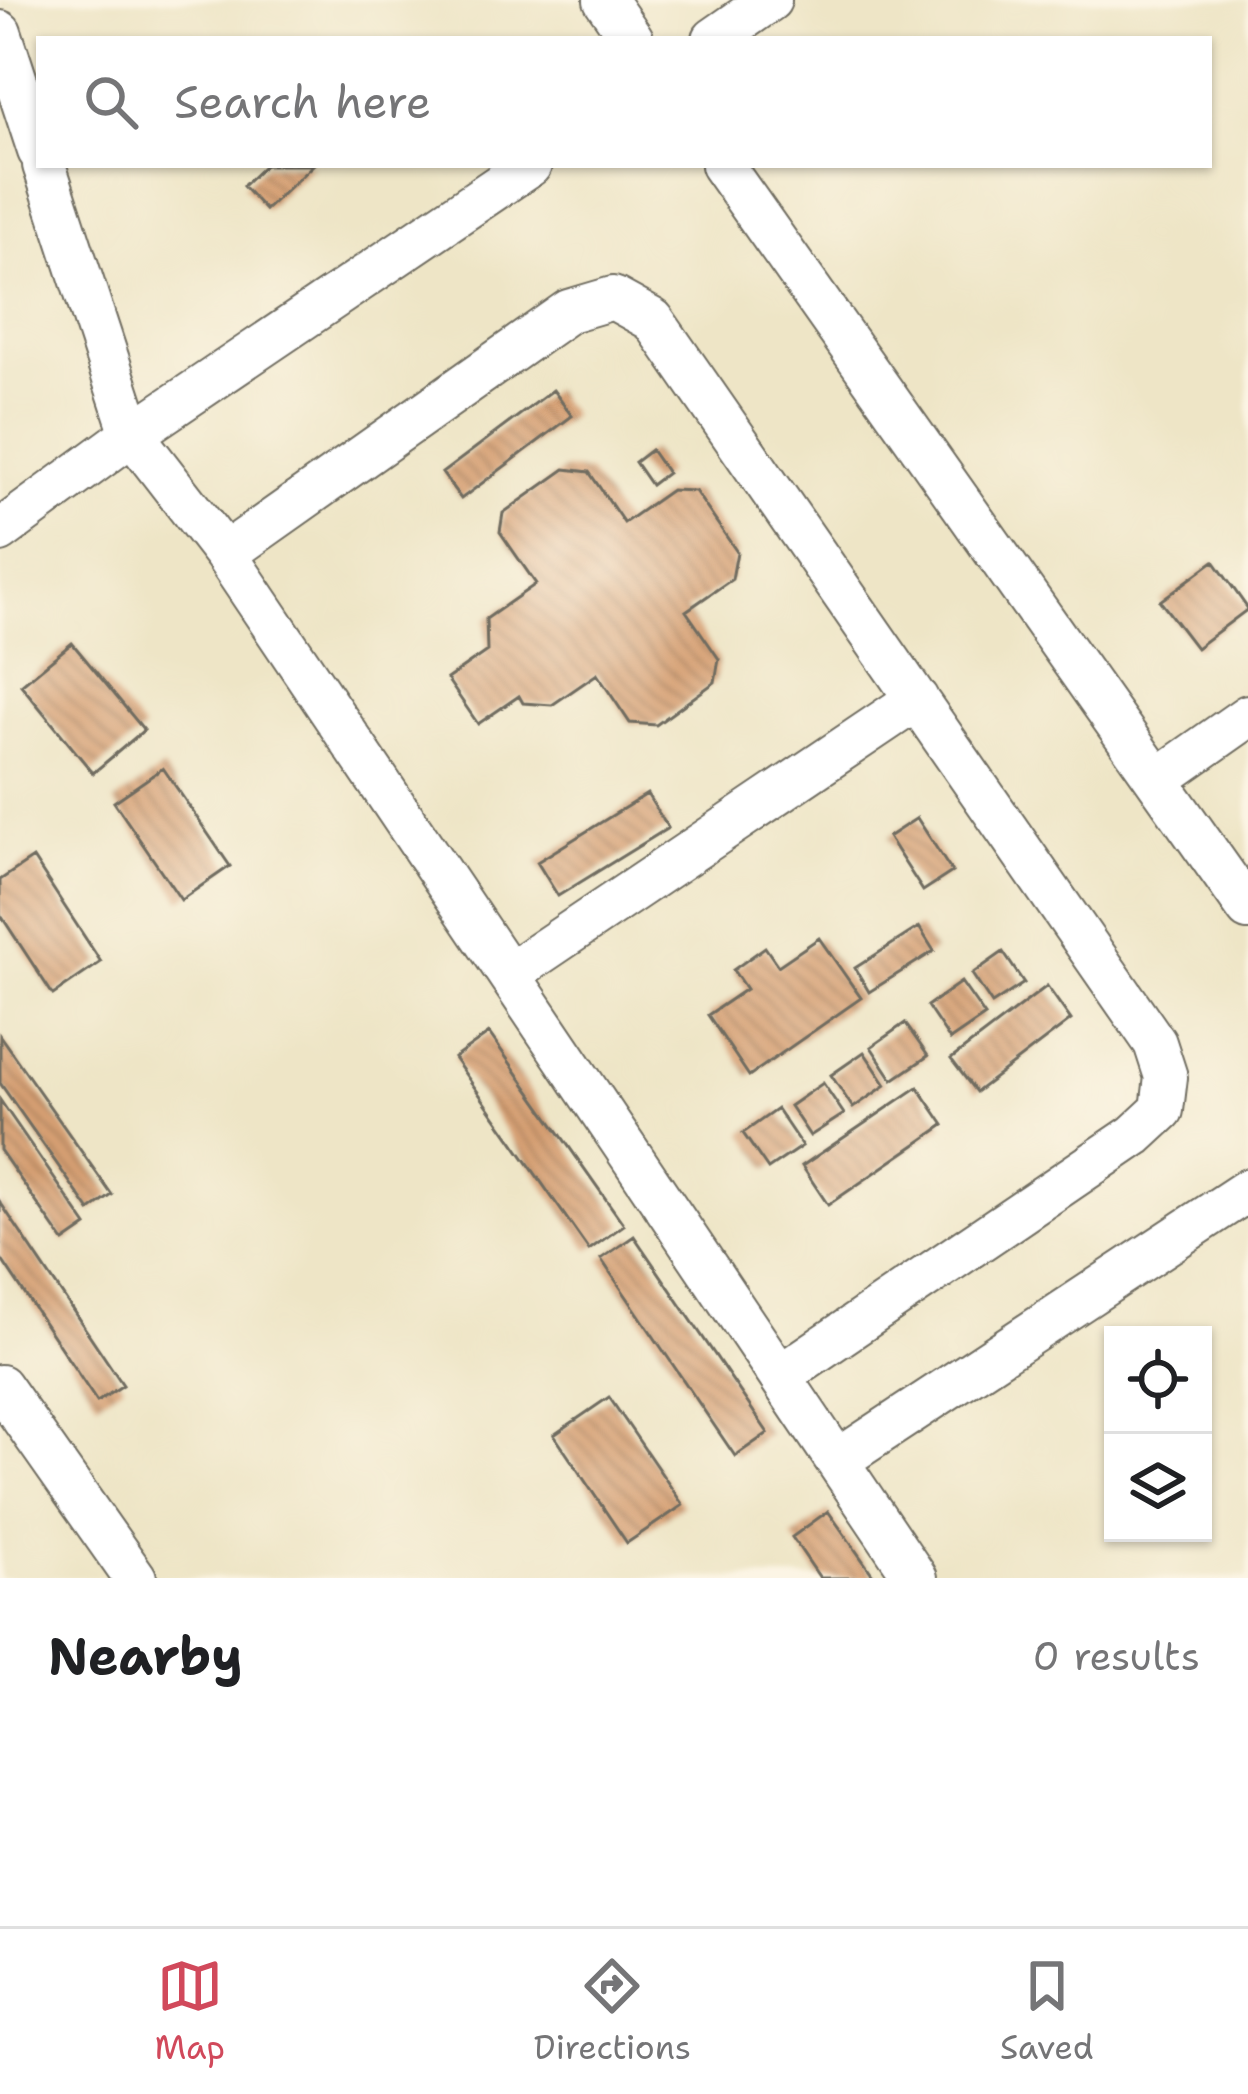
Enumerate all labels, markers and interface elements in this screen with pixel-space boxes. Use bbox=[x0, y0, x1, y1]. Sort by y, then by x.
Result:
search box bbox=[36, 36, 1212, 168]
icon: search bbox=[78, 69, 144, 135]
text: Search here bbox=[174, 72, 431, 132]
map controls bbox=[1104, 1326, 1212, 1542]
button: locate bbox=[1104, 1326, 1212, 1434]
button: layers bbox=[1104, 1434, 1212, 1542]
text: Nearby bbox=[48, 1622, 243, 1690]
text: 0 results bbox=[1033, 1630, 1200, 1682]
tab: Map bbox=[154, 1953, 225, 2070]
tab: Directions bbox=[534, 1953, 691, 2070]
tab: Saved bbox=[1000, 1953, 1094, 2070]

